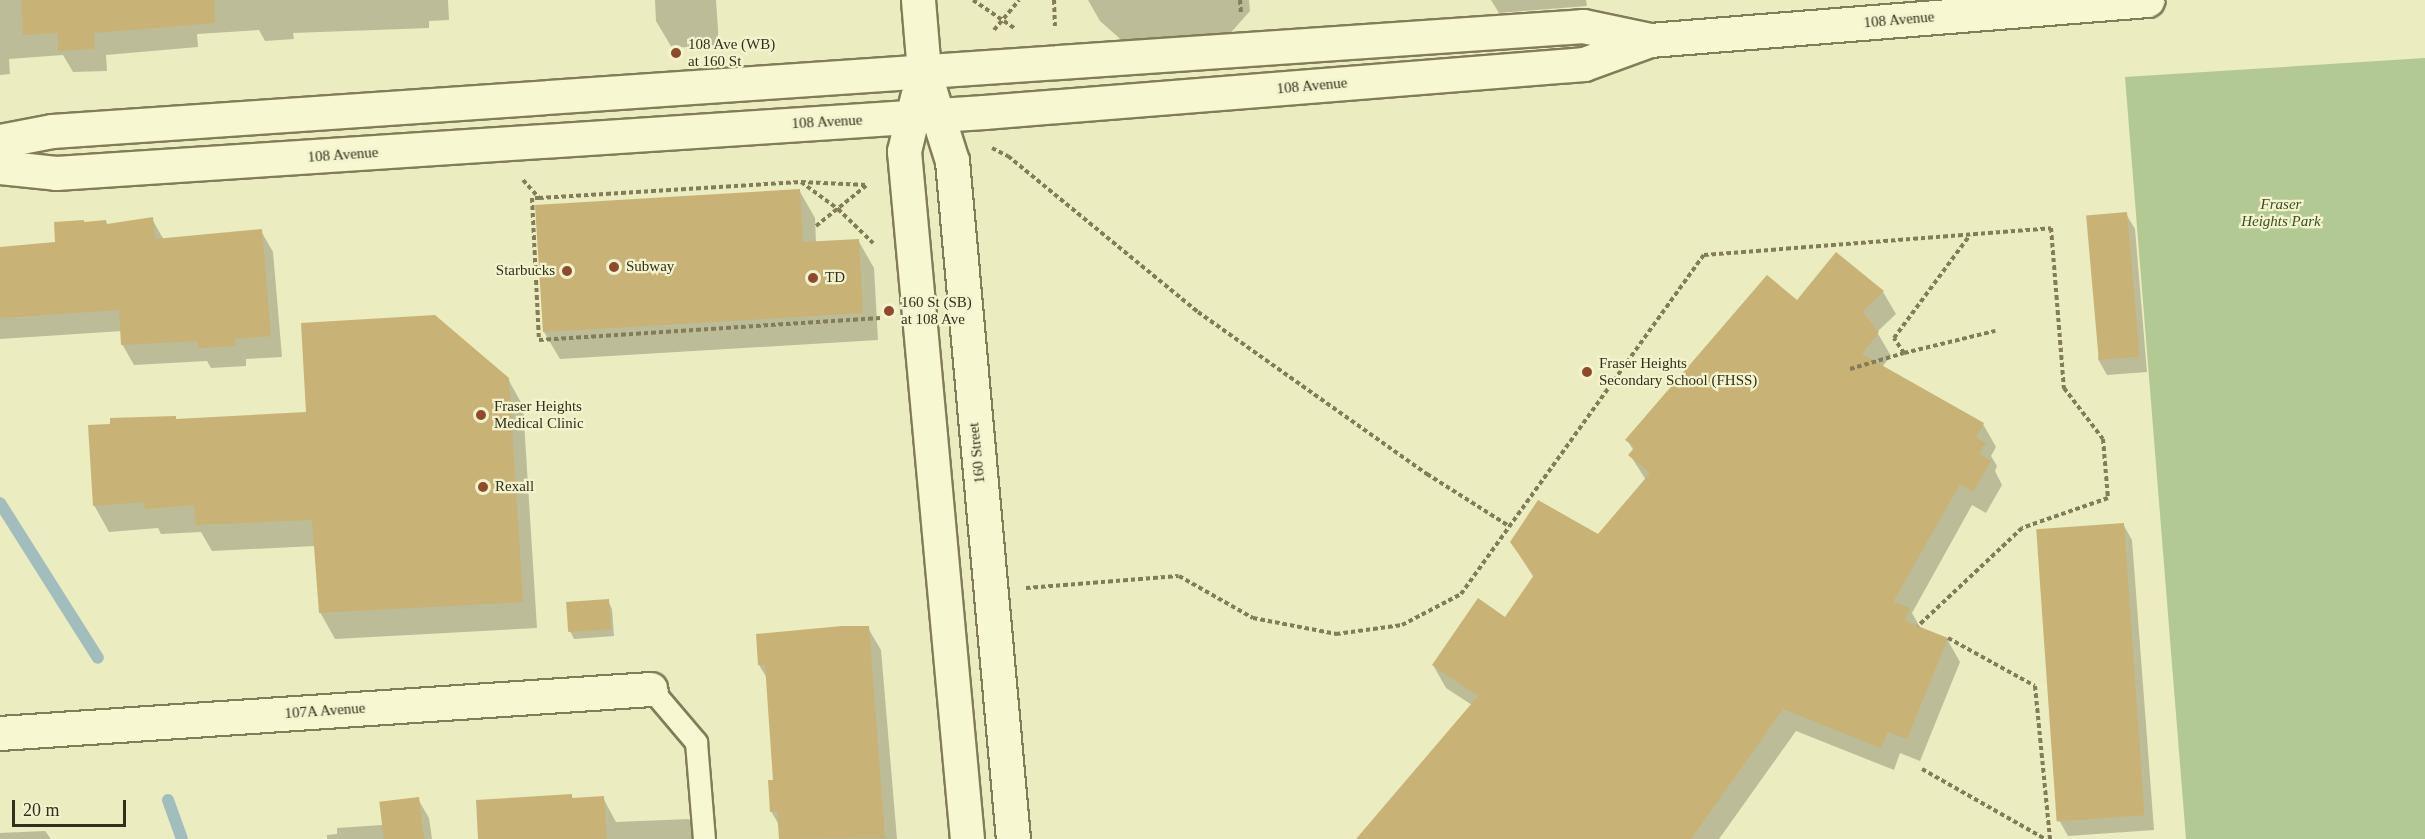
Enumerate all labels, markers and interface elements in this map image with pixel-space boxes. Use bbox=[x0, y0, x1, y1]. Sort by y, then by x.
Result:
street label: 108 Avenue bbox=[1862, 8, 1936, 32]
place label: 108 Ave (WB) at 160 St bbox=[688, 35, 776, 70]
marker: 108 Ave (WB) at 160 St bbox=[669, 46, 683, 60]
street label: 108 Avenue bbox=[1275, 74, 1349, 98]
street label: 108 Avenue bbox=[791, 111, 863, 133]
street label: 108 Avenue bbox=[307, 144, 379, 166]
park label: Fraser Heights Park bbox=[2241, 195, 2321, 230]
place label: Subway bbox=[626, 258, 674, 276]
marker: Subway bbox=[607, 260, 621, 274]
place label: Starbucks bbox=[496, 262, 555, 280]
marker: Starbucks bbox=[560, 264, 574, 278]
place label: TD bbox=[825, 269, 845, 287]
marker: TD bbox=[806, 271, 820, 285]
place label: 160 St (SB) at 108 Ave bbox=[901, 293, 972, 328]
marker: 160 St (SB) at 108 Ave bbox=[882, 304, 896, 318]
place label: Fraser Heights Secondary School (FHSS) bbox=[1599, 354, 1757, 389]
marker: Fraser Heights Secondary School (FHSS) bbox=[1580, 365, 1594, 379]
place label: Fraser Heights Medical Clinic bbox=[494, 397, 584, 432]
marker: Fraser Heights Medical Clinic bbox=[472, 406, 490, 424]
street label: 160 Street bbox=[965, 422, 989, 484]
place label: Rexall bbox=[495, 478, 534, 496]
marker: Rexall bbox=[476, 480, 490, 494]
street label: 107A Avenue bbox=[283, 699, 367, 723]
scale bar bbox=[15, 788, 129, 826]
text: 20 m bbox=[23, 800, 60, 820]

